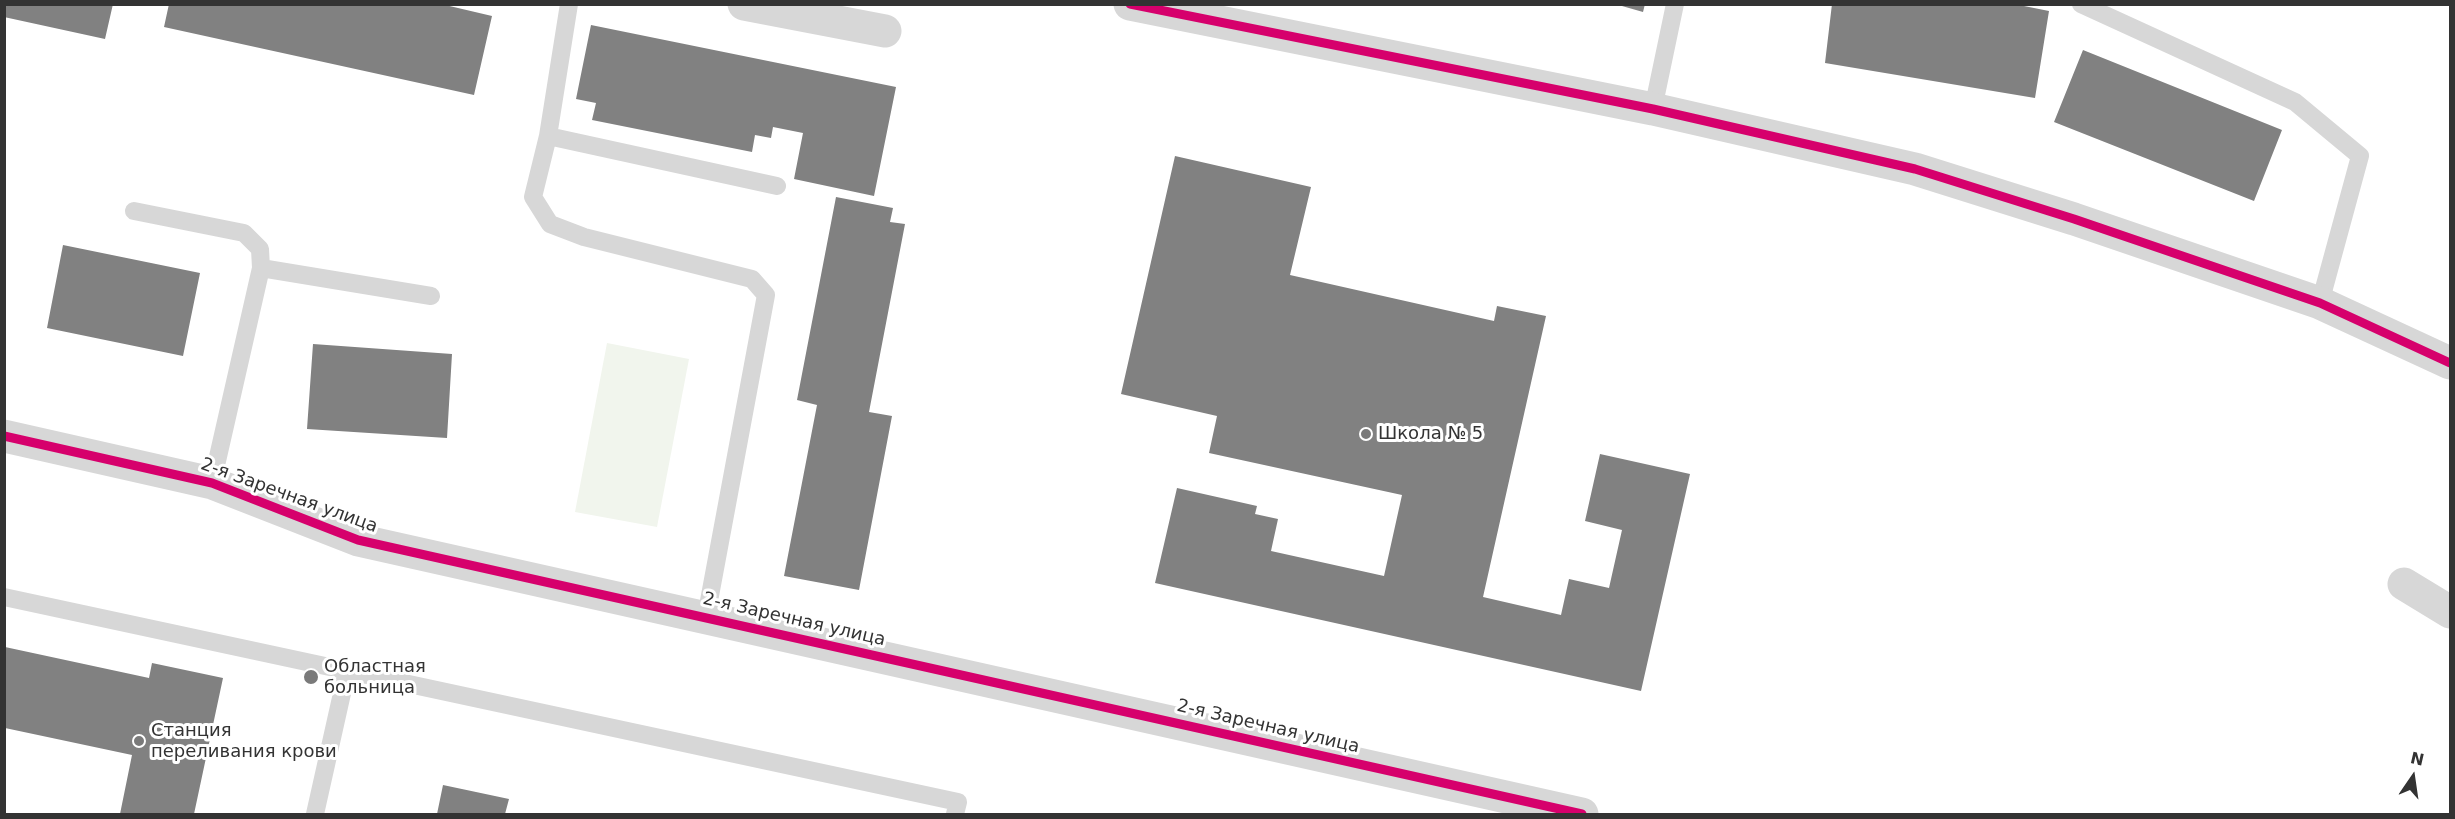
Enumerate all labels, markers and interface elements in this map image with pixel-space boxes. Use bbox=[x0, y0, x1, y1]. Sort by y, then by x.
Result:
place label: Школа № 5 bbox=[1378, 423, 1483, 445]
marker: Школа № 5 bbox=[1359, 427, 1373, 441]
street label: 2-я Заречная улица bbox=[198, 454, 380, 538]
street label: 2-я Заречная улица bbox=[701, 588, 887, 652]
place label: Областная больница bbox=[324, 656, 426, 698]
marker: Областная больница bbox=[302, 668, 320, 686]
street label: 2-я Заречная улица bbox=[1175, 695, 1361, 759]
place label: Станция переливания крови bbox=[151, 720, 337, 762]
marker: Станция переливания крови bbox=[132, 734, 146, 748]
north arrow bbox=[2383, 747, 2443, 807]
text: N bbox=[2408, 748, 2426, 770]

